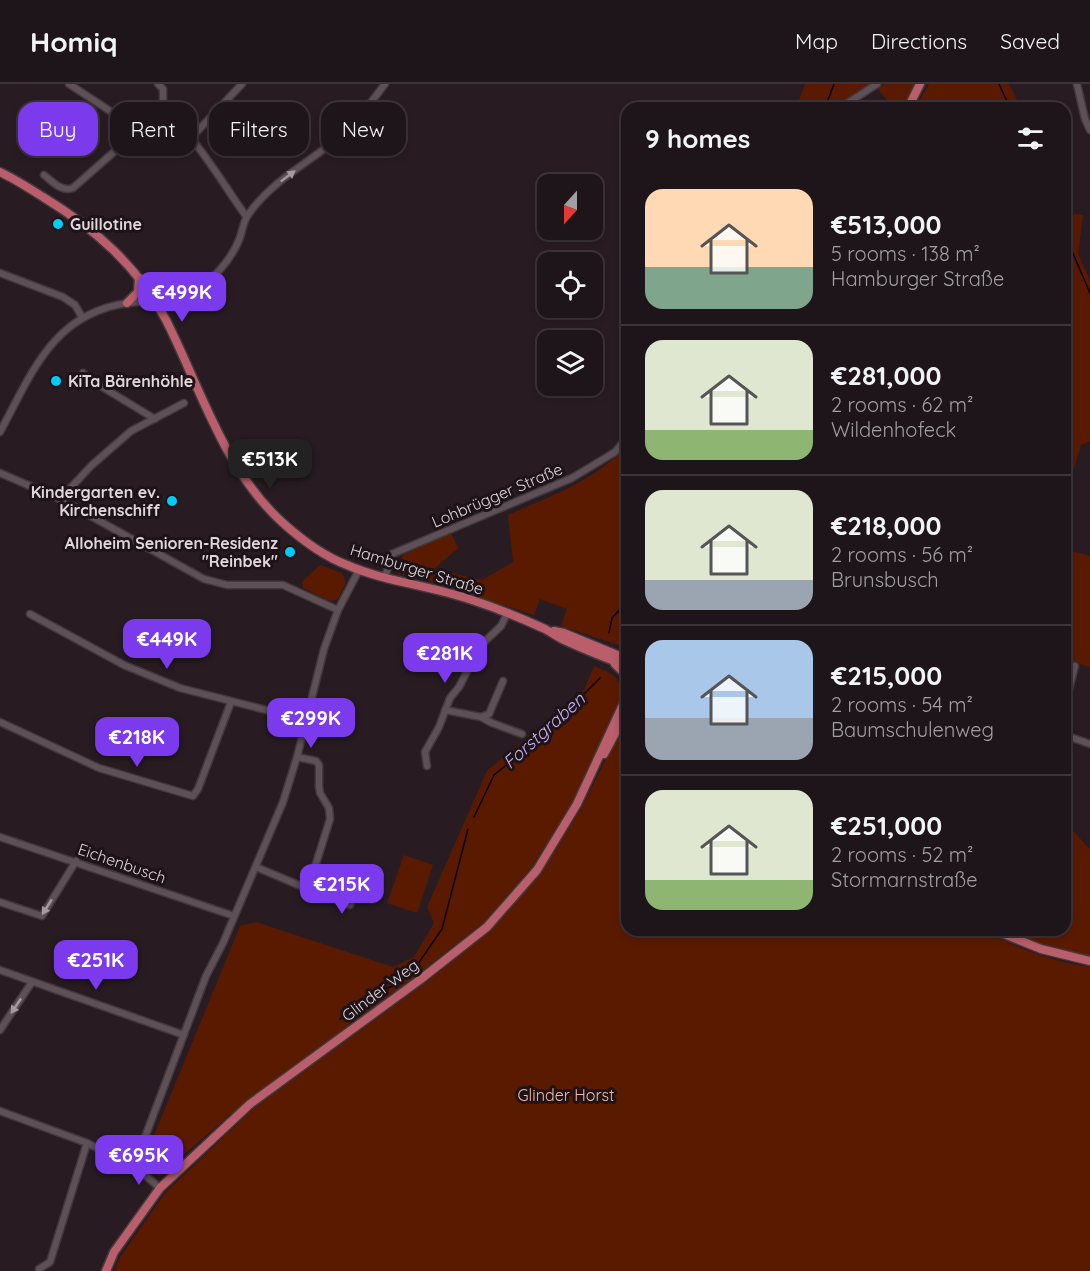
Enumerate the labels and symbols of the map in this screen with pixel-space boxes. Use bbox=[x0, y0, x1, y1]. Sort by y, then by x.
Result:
one-way arrow bbox=[280, 170, 295, 182]
north arrow bbox=[537, 174, 603, 240]
place label: Guillotine bbox=[70, 214, 142, 234]
marker: Guillotine bbox=[51, 217, 65, 231]
pin: €499K bbox=[140, 272, 224, 323]
place label: KiTa Bärenhöhle bbox=[68, 371, 193, 391]
marker: KiTa Bärenhöhle bbox=[49, 374, 63, 388]
pin: €513K bbox=[228, 439, 312, 490]
street label: Lohbrügger Straße bbox=[429, 458, 565, 532]
place label: Kindergarten ev. Kirchenschiff bbox=[31, 482, 160, 520]
marker: Kindergarten ev. Kirchenschiff bbox=[165, 494, 179, 508]
place label: Alloheim Senioren-Residenz "Reinbek" bbox=[65, 533, 278, 571]
street label: Hamburger Straße bbox=[348, 539, 486, 599]
marker: Alloheim Senioren-Residenz "Reinbek" bbox=[283, 545, 297, 559]
pin: €449K bbox=[125, 619, 209, 670]
pin: €281K bbox=[403, 633, 487, 684]
water label: Forstgraben bbox=[498, 687, 590, 773]
pin: €299K bbox=[269, 698, 353, 749]
pin: €218K bbox=[95, 717, 179, 768]
street label: Eichenbusch bbox=[75, 839, 169, 887]
pin: €215K bbox=[300, 864, 384, 915]
one-way arrow bbox=[42, 899, 53, 915]
pin: €251K bbox=[54, 940, 138, 991]
street label: Glinder Weg bbox=[338, 955, 422, 1025]
one-way arrow bbox=[10, 997, 22, 1013]
park label: Glinder Horst bbox=[517, 1085, 615, 1105]
pin: €695K bbox=[97, 1135, 181, 1186]

